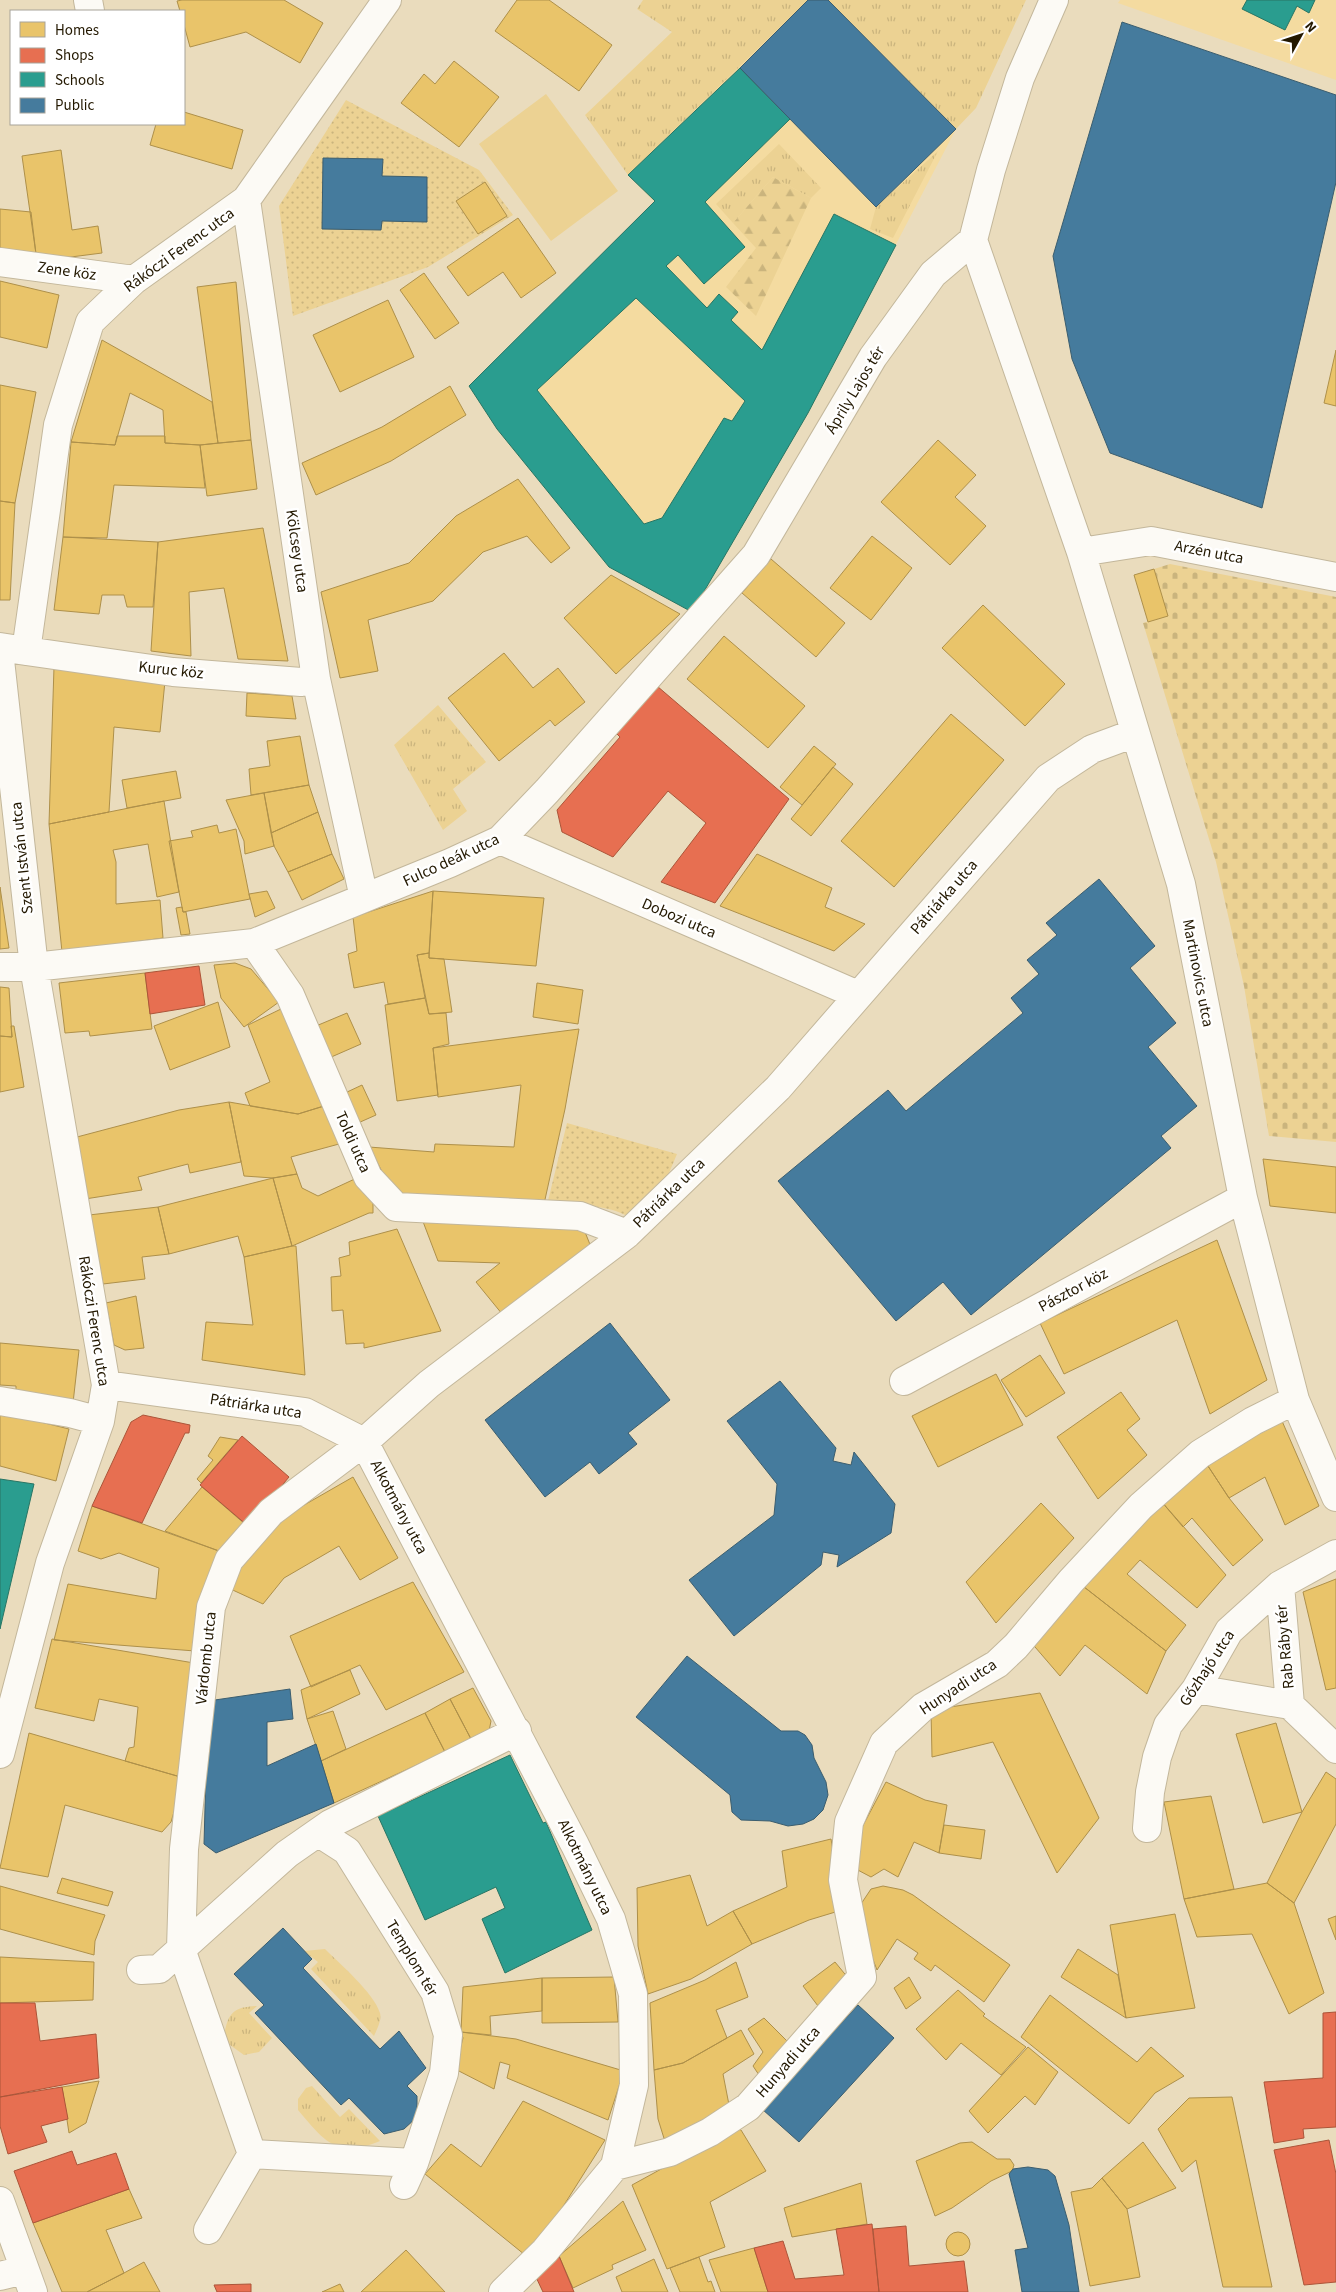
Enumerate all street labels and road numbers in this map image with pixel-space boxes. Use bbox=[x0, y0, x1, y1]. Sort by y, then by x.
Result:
street label: Rákóczi Ferenc utca bbox=[119, 202, 239, 298]
street label: Zene köz bbox=[36, 256, 98, 286]
street label: Áprily Lajos tér bbox=[820, 342, 890, 438]
street label: Kölcsey utca bbox=[280, 508, 314, 594]
street label: Arzén utca bbox=[1173, 535, 1245, 569]
street label: Kuruc köz bbox=[137, 656, 205, 684]
street label: Szent István utca bbox=[5, 801, 39, 915]
street label: Fulco deák utca bbox=[399, 828, 503, 892]
street label: Pátriárka utca bbox=[905, 855, 983, 939]
street label: Dobozi utca bbox=[638, 892, 720, 944]
street label: Martinovics utca bbox=[1177, 917, 1219, 1029]
street label: Toldi utca bbox=[330, 1108, 376, 1176]
street label: Pátriárka utca bbox=[628, 1153, 710, 1233]
street label: Rákóczi Ferenc utca bbox=[73, 1254, 115, 1388]
street label: Pásztor köz bbox=[1034, 1262, 1112, 1317]
street label: Pátriárka utca bbox=[208, 1388, 304, 1424]
street label: Alkotmány utca bbox=[365, 1456, 433, 1558]
street label: Rab Ráby tér bbox=[1270, 1604, 1300, 1690]
street label: Várdomb utca bbox=[190, 1610, 222, 1706]
street label: Gőzhajó utca bbox=[1174, 1626, 1240, 1710]
street label: Hunyadi utca bbox=[915, 1654, 1001, 1720]
street label: Alkotmány utca bbox=[552, 1815, 618, 1919]
street label: Templom tér bbox=[381, 1916, 444, 2001]
street label: Hunyadi utca bbox=[751, 2021, 825, 2103]

